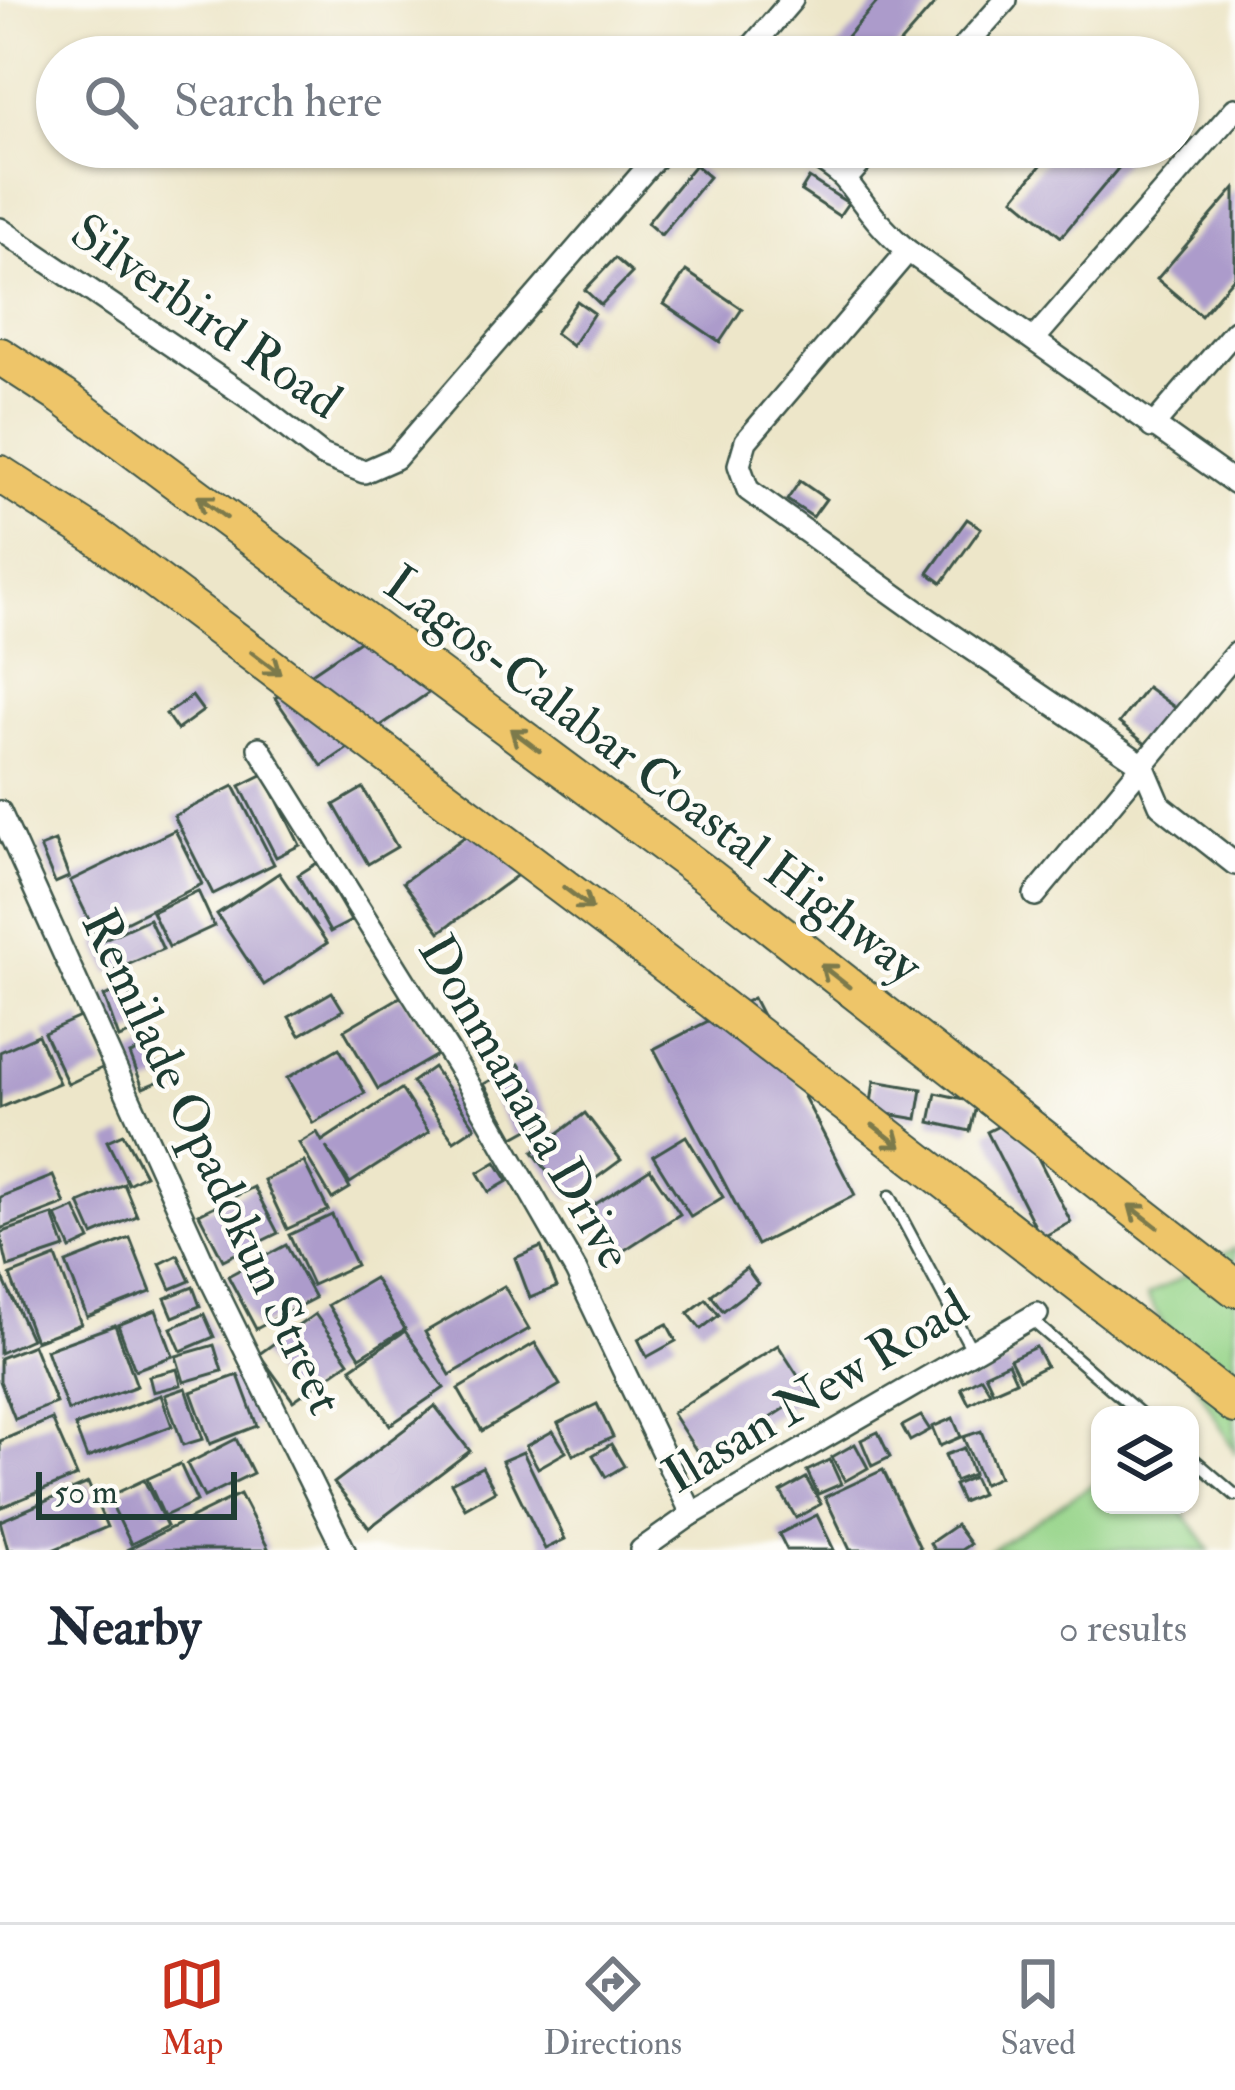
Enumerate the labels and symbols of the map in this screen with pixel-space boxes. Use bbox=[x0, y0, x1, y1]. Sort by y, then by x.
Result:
street label: Silverbird Road bbox=[58, 200, 354, 434]
one-way arrow bbox=[196, 495, 228, 521]
street label: Lagos-Calabar Coastal Highway bbox=[371, 552, 936, 999]
one-way arrow bbox=[249, 650, 282, 676]
one-way arrow bbox=[509, 727, 541, 753]
one-way arrow bbox=[561, 884, 594, 910]
street label: Remilade Opadokun Street bbox=[67, 899, 357, 1425]
street label: Donmanana Drive bbox=[404, 924, 646, 1280]
one-way arrow bbox=[820, 963, 852, 989]
one-way arrow bbox=[870, 1122, 903, 1148]
one-way arrow bbox=[1127, 1203, 1159, 1229]
street label: Ilasan New Road bbox=[652, 1276, 980, 1508]
scale bar bbox=[36, 1466, 237, 1519]

